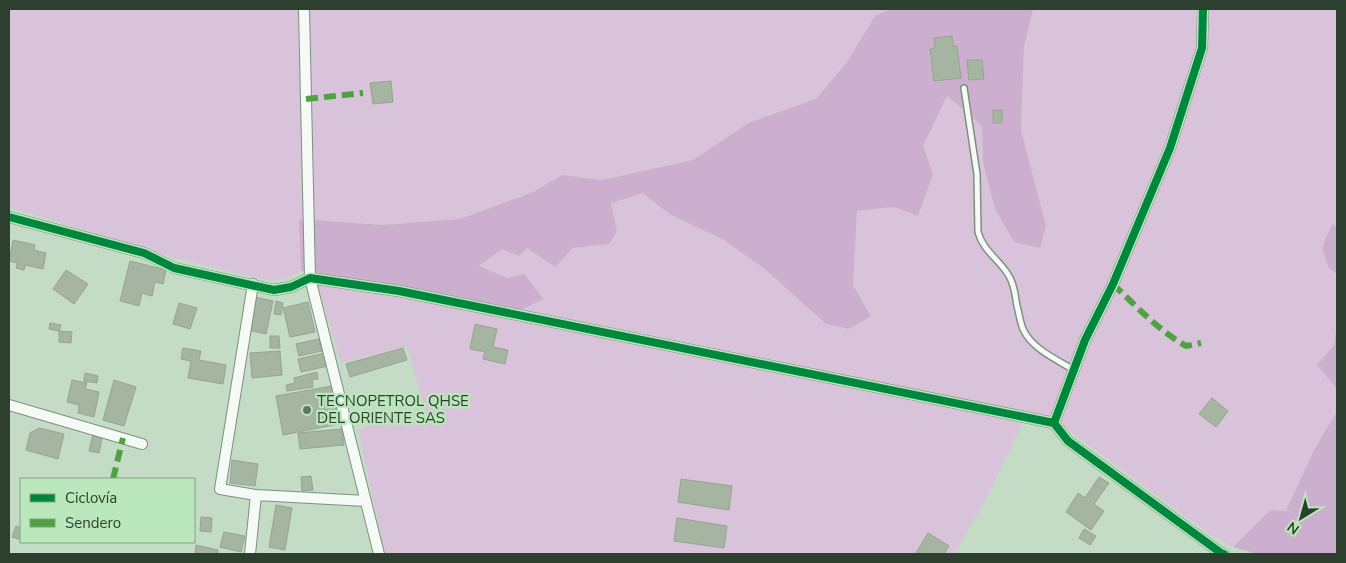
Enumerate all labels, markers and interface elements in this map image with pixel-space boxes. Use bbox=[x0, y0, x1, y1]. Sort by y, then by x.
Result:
place label: TECNOPETROL QHSE DEL ORIENTE SAS bbox=[317, 391, 469, 428]
marker: TECNOPETROL QHSE DEL ORIENTE SAS bbox=[301, 404, 313, 416]
legend bbox=[20, 478, 195, 543]
text: Ciclovía bbox=[65, 488, 117, 508]
north arrow bbox=[1276, 493, 1326, 543]
text: Sendero bbox=[65, 513, 121, 533]
text: N bbox=[1284, 517, 1303, 539]

